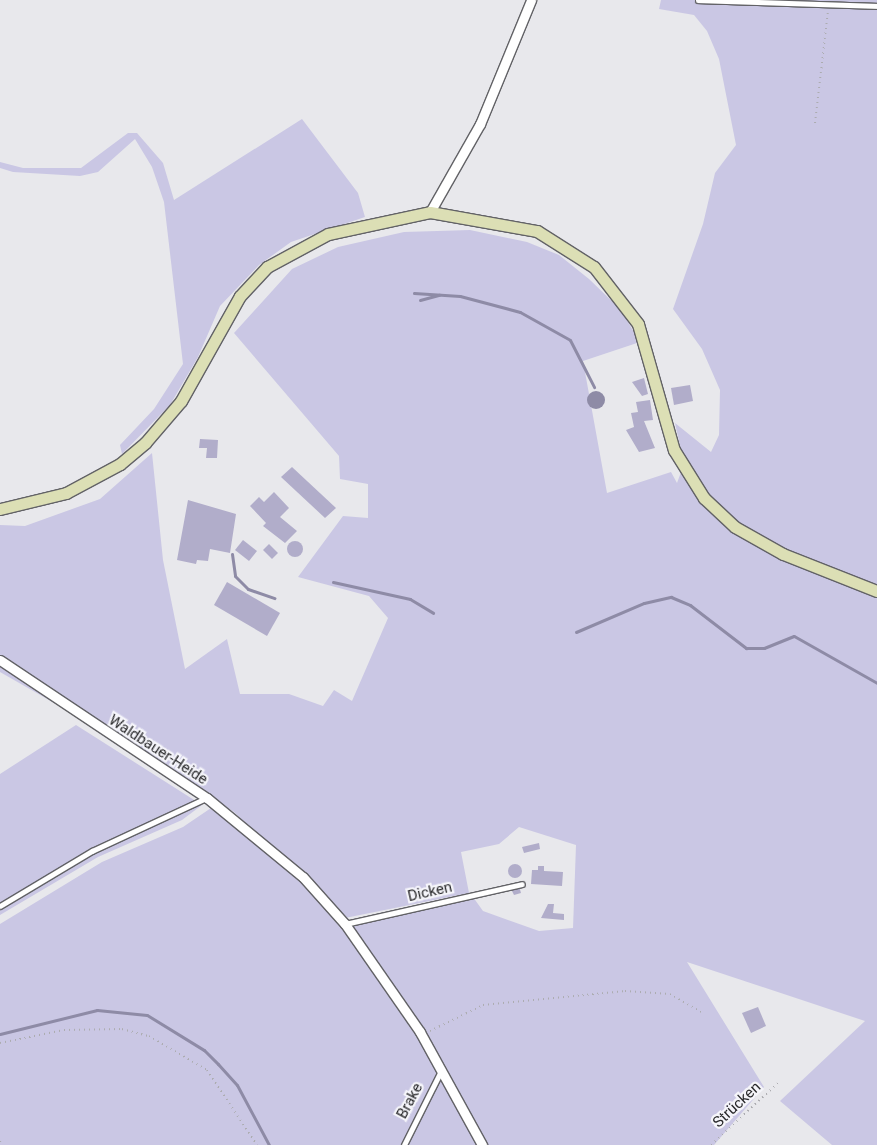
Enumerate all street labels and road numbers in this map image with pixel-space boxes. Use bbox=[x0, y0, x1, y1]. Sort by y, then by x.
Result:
street label: Waldbauer-Heide bbox=[105, 711, 211, 789]
street label: Dicken bbox=[406, 878, 454, 906]
street label: Strücken bbox=[709, 1078, 765, 1132]
street label: Brake bbox=[393, 1080, 427, 1122]

